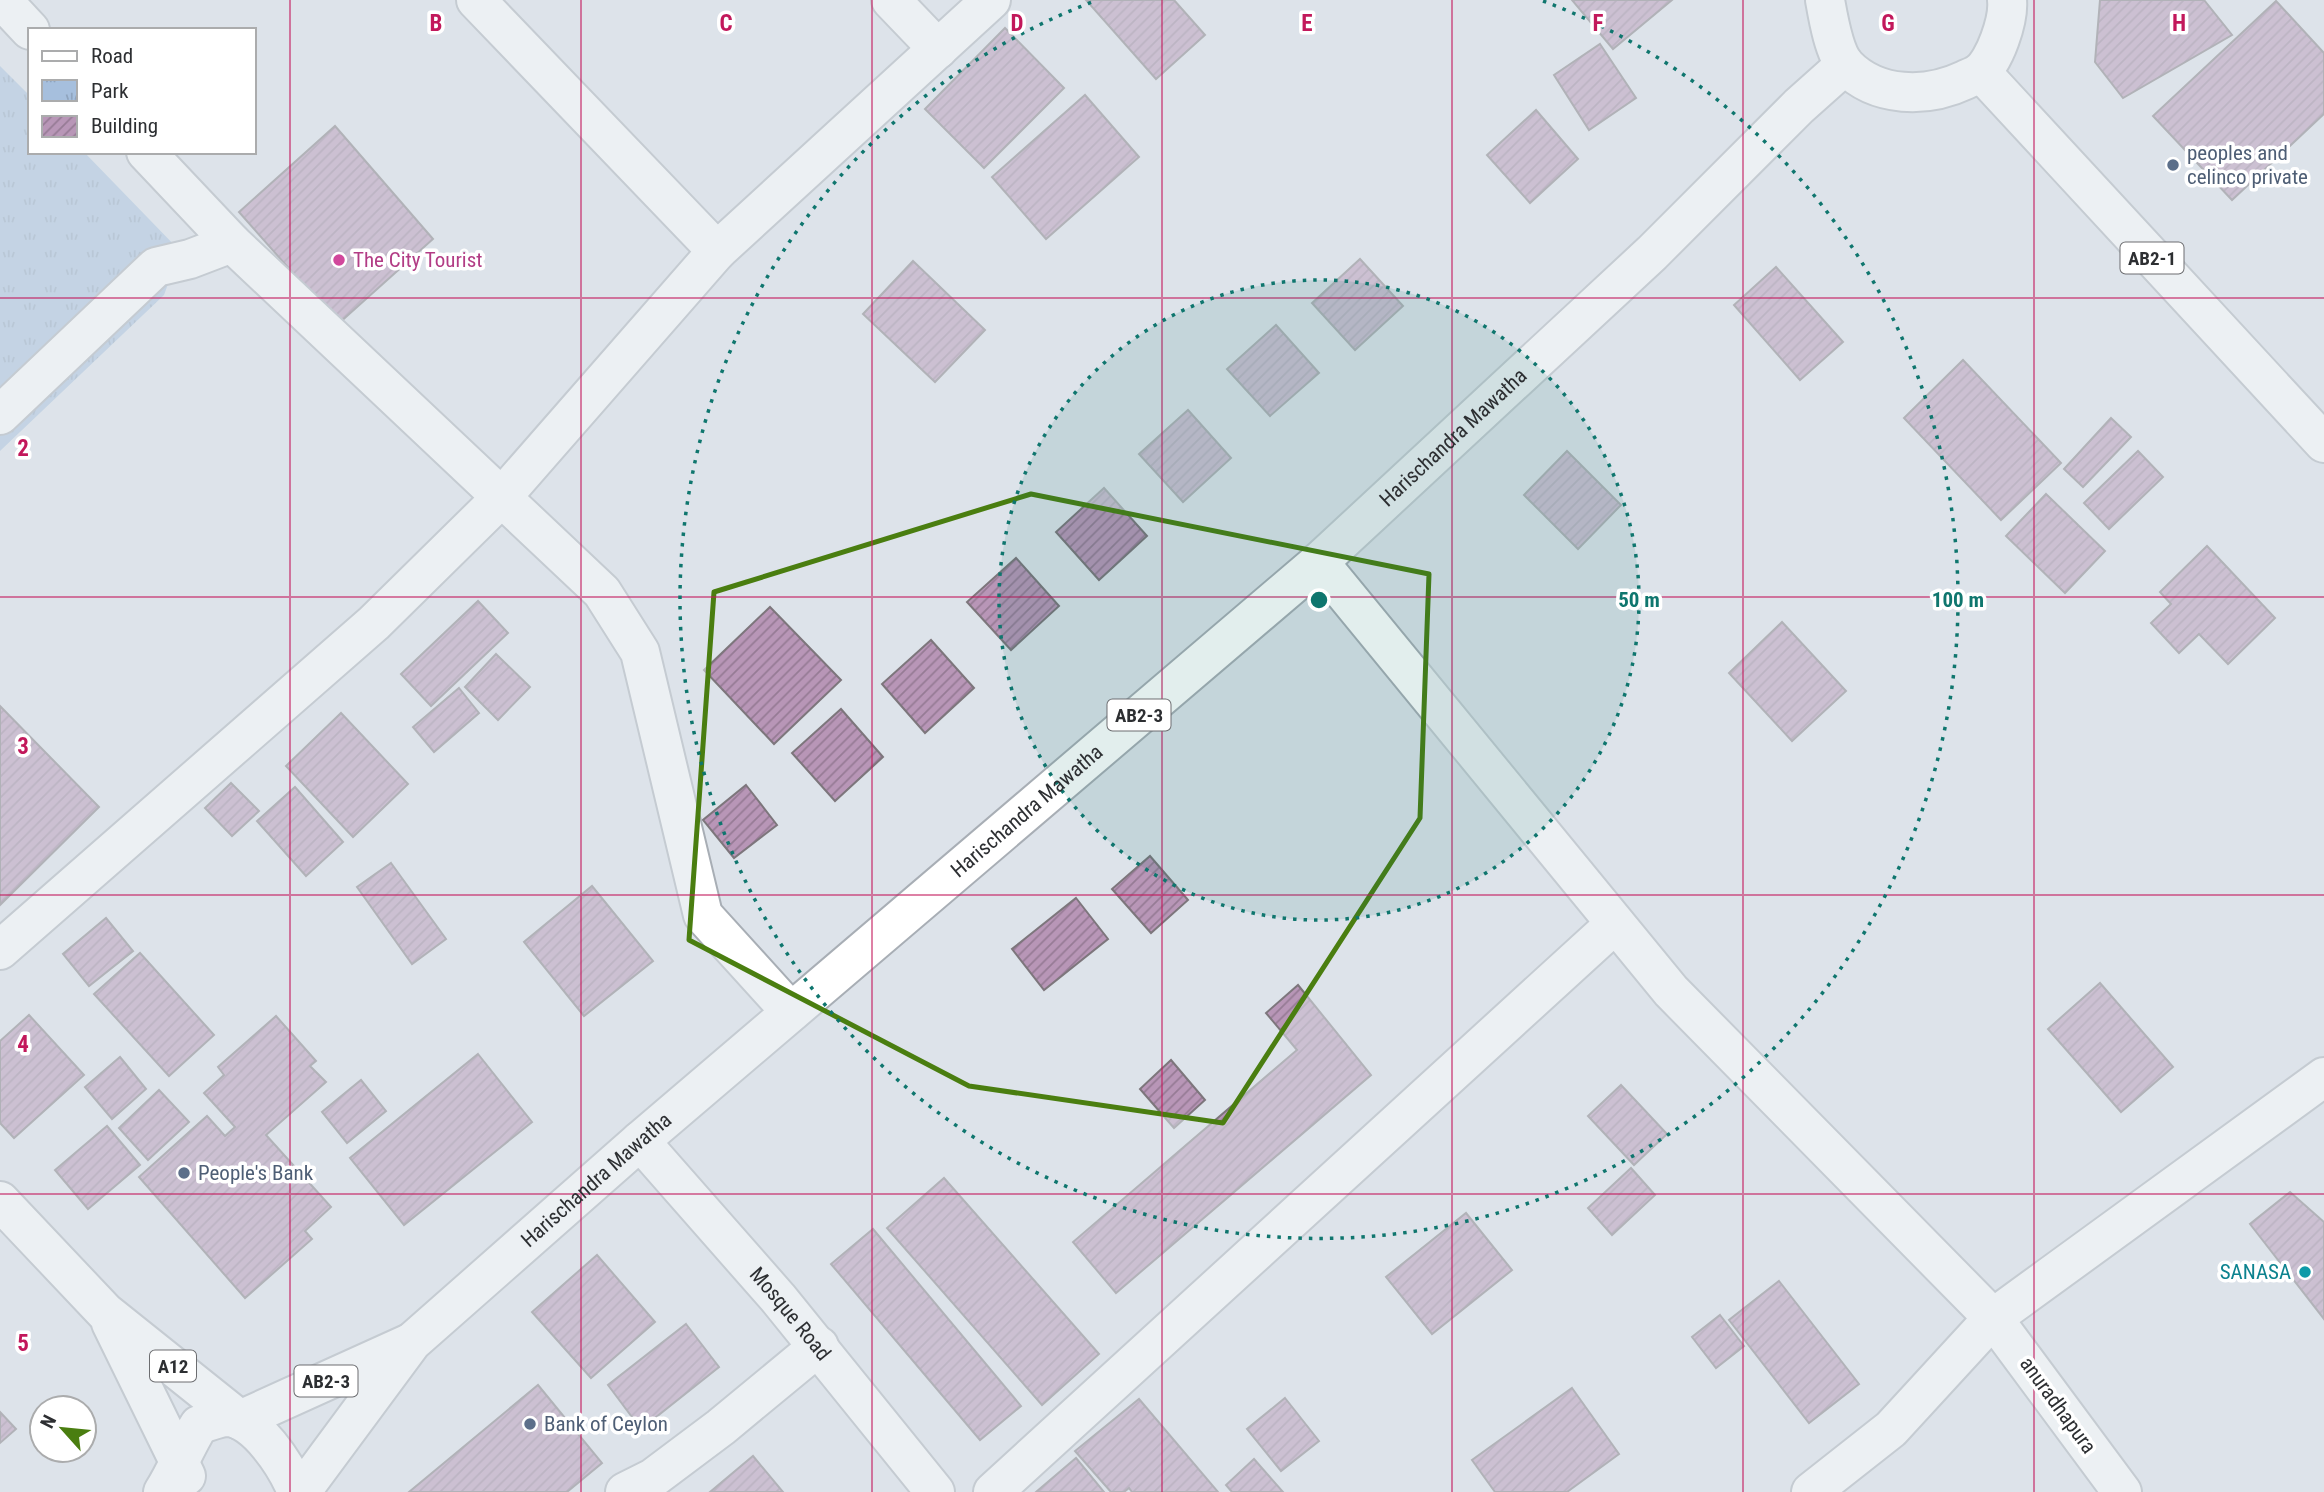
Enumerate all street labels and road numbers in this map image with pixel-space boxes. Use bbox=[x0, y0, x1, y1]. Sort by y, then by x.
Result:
road number: AB2-1 bbox=[2120, 242, 2184, 274]
street label: Harischandra Mawatha bbox=[1375, 364, 1532, 511]
road number: AB2-3 bbox=[1108, 700, 1170, 730]
street label: Harischandra Mawatha bbox=[946, 740, 1107, 882]
street label: Harischandra Mawatha bbox=[516, 1108, 676, 1252]
street label: Mosque Road bbox=[745, 1262, 836, 1365]
road number: A12 bbox=[150, 1350, 196, 1382]
street label: anuradhapura bbox=[2015, 1352, 2101, 1458]
road number: AB2-3 bbox=[294, 1366, 358, 1396]

